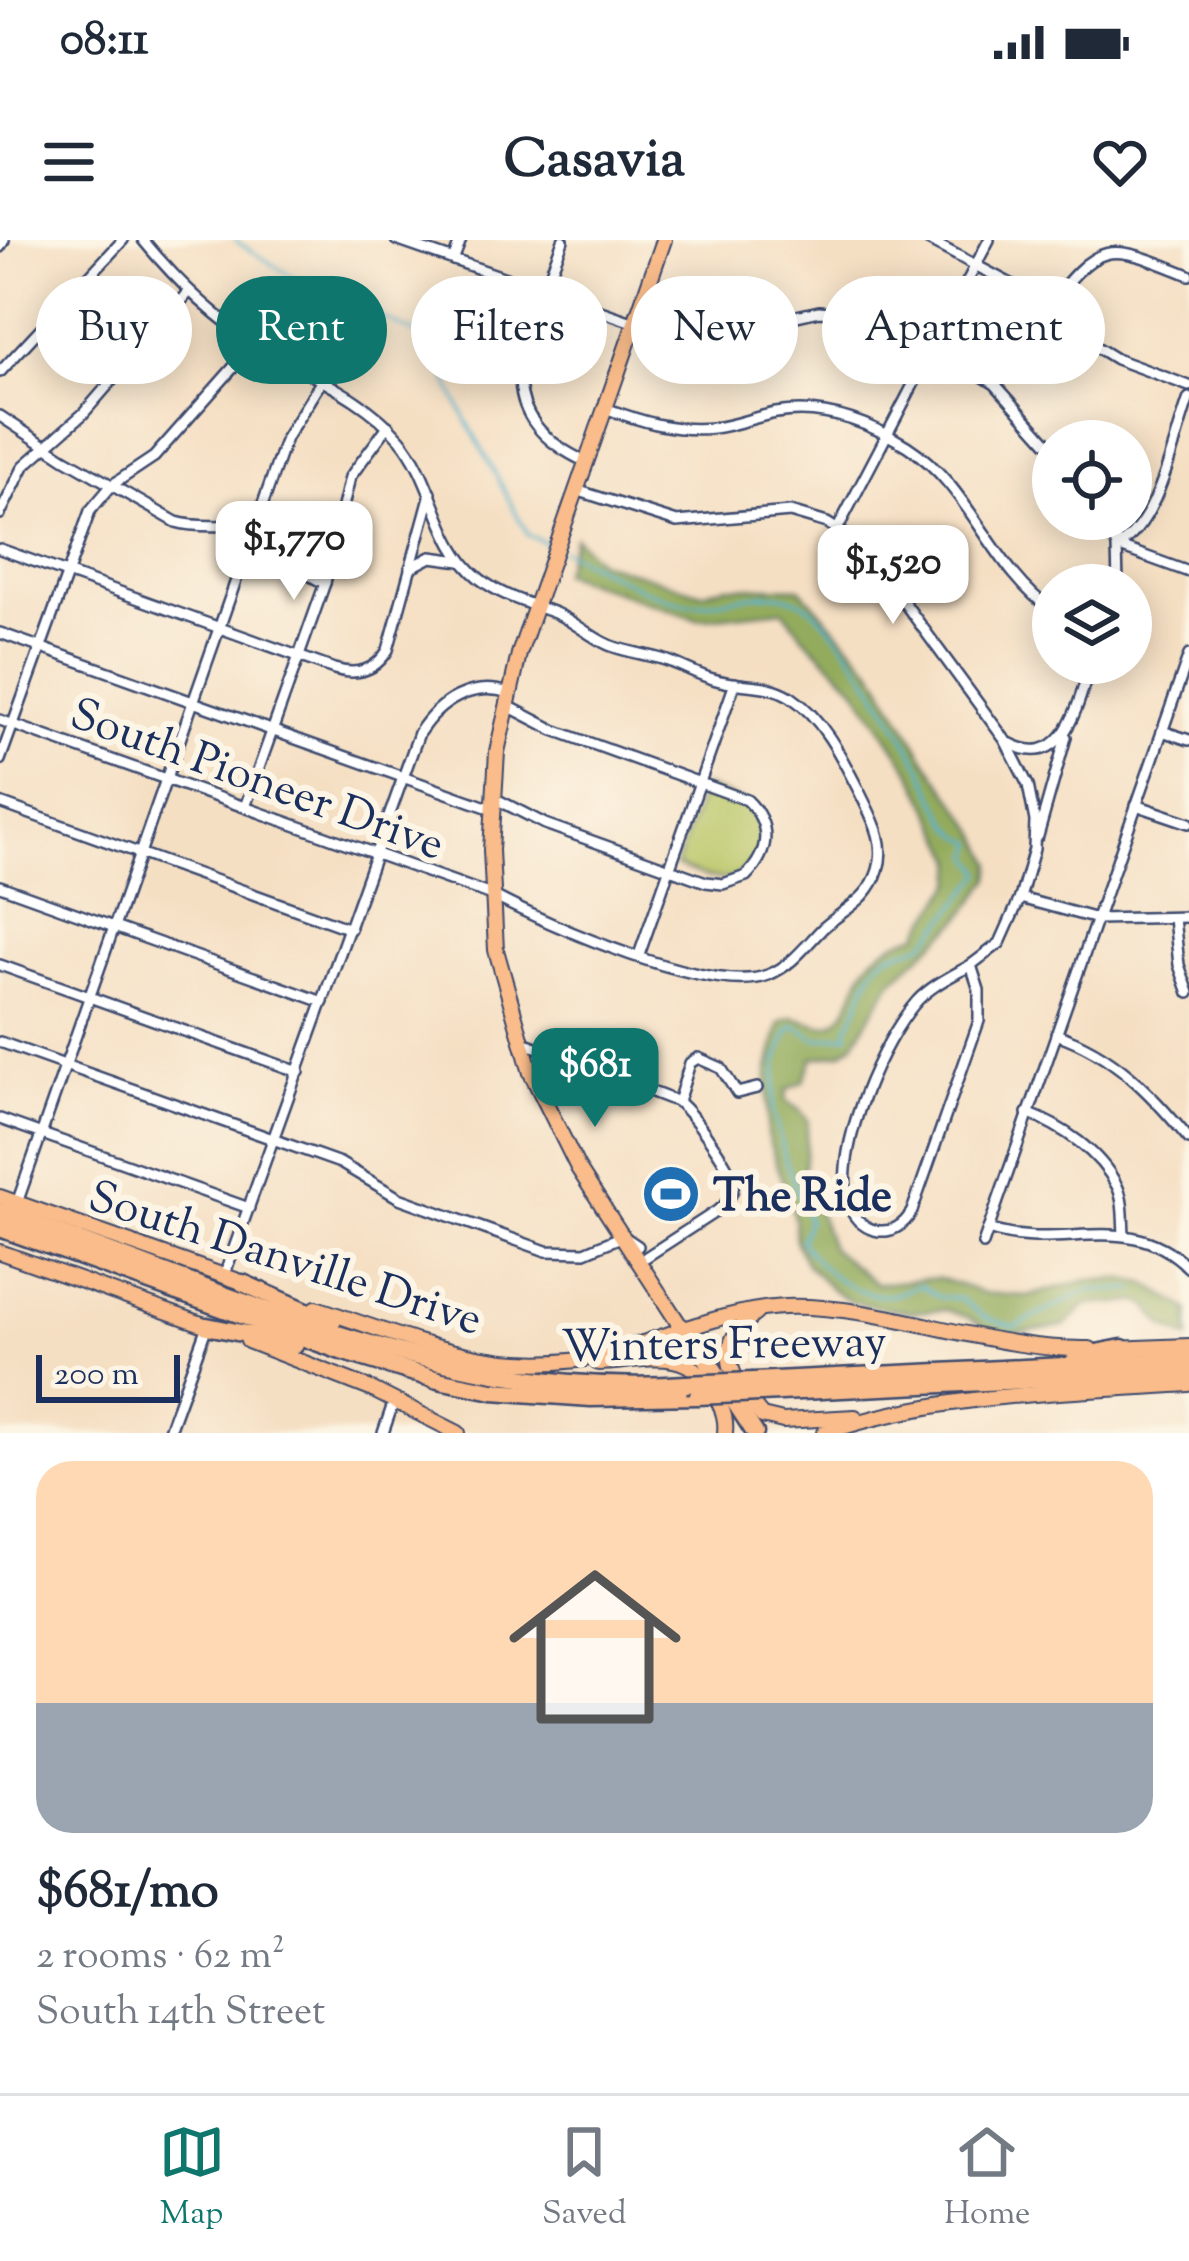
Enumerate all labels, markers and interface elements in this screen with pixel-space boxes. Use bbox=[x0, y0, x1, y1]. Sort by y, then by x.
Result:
text: 08:11 bbox=[60, 10, 149, 75]
text: Casavia bbox=[504, 123, 685, 201]
icon: menu bbox=[36, 129, 102, 195]
icon: heart bbox=[1087, 129, 1153, 195]
chip: Buy bbox=[36, 276, 192, 384]
chip: Rent bbox=[216, 276, 387, 384]
chip: Filters bbox=[411, 276, 607, 384]
chip: New bbox=[631, 276, 798, 384]
chip: Apartment bbox=[822, 276, 1105, 384]
map controls bbox=[1032, 420, 1152, 684]
button: locate bbox=[1032, 420, 1152, 540]
pin: $1,770 bbox=[196, 501, 392, 603]
text: $1,770 bbox=[243, 512, 345, 568]
pin: $1,520 bbox=[795, 525, 991, 627]
text: $1,520 bbox=[845, 536, 941, 592]
button: layers bbox=[1032, 564, 1152, 684]
street label: South Pioneer Drive bbox=[60, 684, 452, 880]
pin: $681 bbox=[524, 1028, 666, 1130]
text: $681 bbox=[559, 1039, 631, 1095]
sports icon: The Ride bbox=[640, 1163, 702, 1225]
street label: South Danville Drive bbox=[79, 1167, 489, 1356]
place label: The Ride bbox=[713, 1167, 892, 1232]
street label: Winters Freeway bbox=[561, 1312, 887, 1383]
scale bar bbox=[36, 1349, 180, 1402]
text: 200 m bbox=[54, 1352, 139, 1400]
icon: home bbox=[487, 1539, 703, 1755]
text: $681/mo bbox=[36, 1857, 219, 1930]
text: 2 rooms · 62 m² bbox=[36, 1930, 285, 1986]
text: South 14th Street bbox=[36, 1986, 325, 2042]
tab: Map bbox=[159, 2119, 225, 2239]
tab: Saved bbox=[542, 2119, 627, 2239]
tab: Home bbox=[944, 2119, 1030, 2239]

